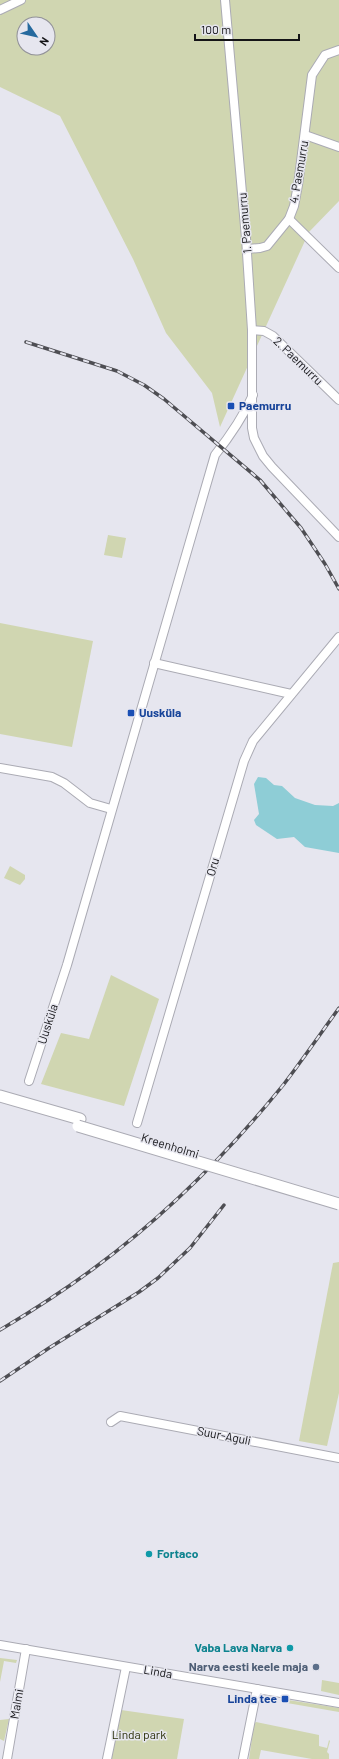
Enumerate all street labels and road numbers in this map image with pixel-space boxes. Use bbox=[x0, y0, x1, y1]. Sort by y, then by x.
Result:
street label: 4. Paemurru bbox=[286, 139, 310, 204]
street label: 1. Paemurru bbox=[234, 192, 254, 254]
street label: 2. Paemurru bbox=[271, 333, 326, 387]
street label: Oru bbox=[203, 856, 221, 877]
street label: Uusküla bbox=[34, 1002, 60, 1046]
street label: Kreenholmi bbox=[140, 1130, 201, 1160]
street label: Suur-Aguli bbox=[196, 1423, 252, 1447]
street label: Linda bbox=[143, 1662, 174, 1680]
street label: Malmi bbox=[6, 1688, 26, 1720]

